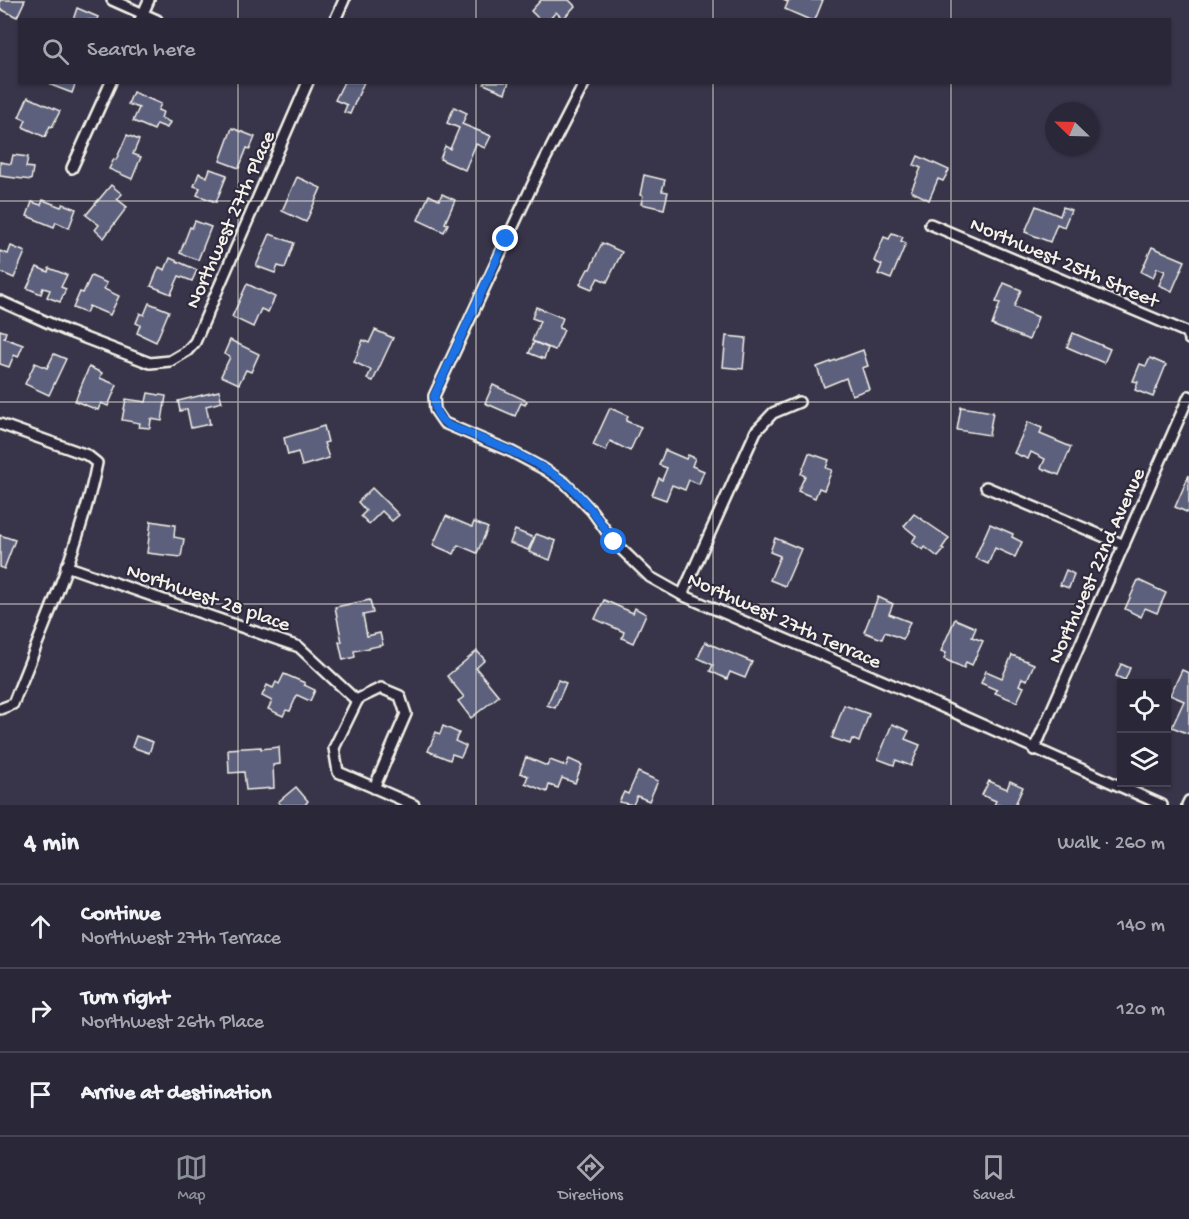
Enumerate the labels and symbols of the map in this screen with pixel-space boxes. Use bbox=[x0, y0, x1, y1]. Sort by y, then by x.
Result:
north arrow bbox=[1045, 102, 1099, 156]
street label: Northwest 27th Place bbox=[182, 127, 283, 313]
street label: Northwest 25th Street bbox=[966, 213, 1164, 316]
route end bbox=[492, 225, 518, 251]
street label: Northwest 22nd Avenue bbox=[1044, 464, 1153, 668]
route start bbox=[600, 528, 626, 554]
street label: Northwest 28 place bbox=[123, 560, 294, 639]
street label: Northwest 27th Terrace bbox=[683, 568, 886, 677]

